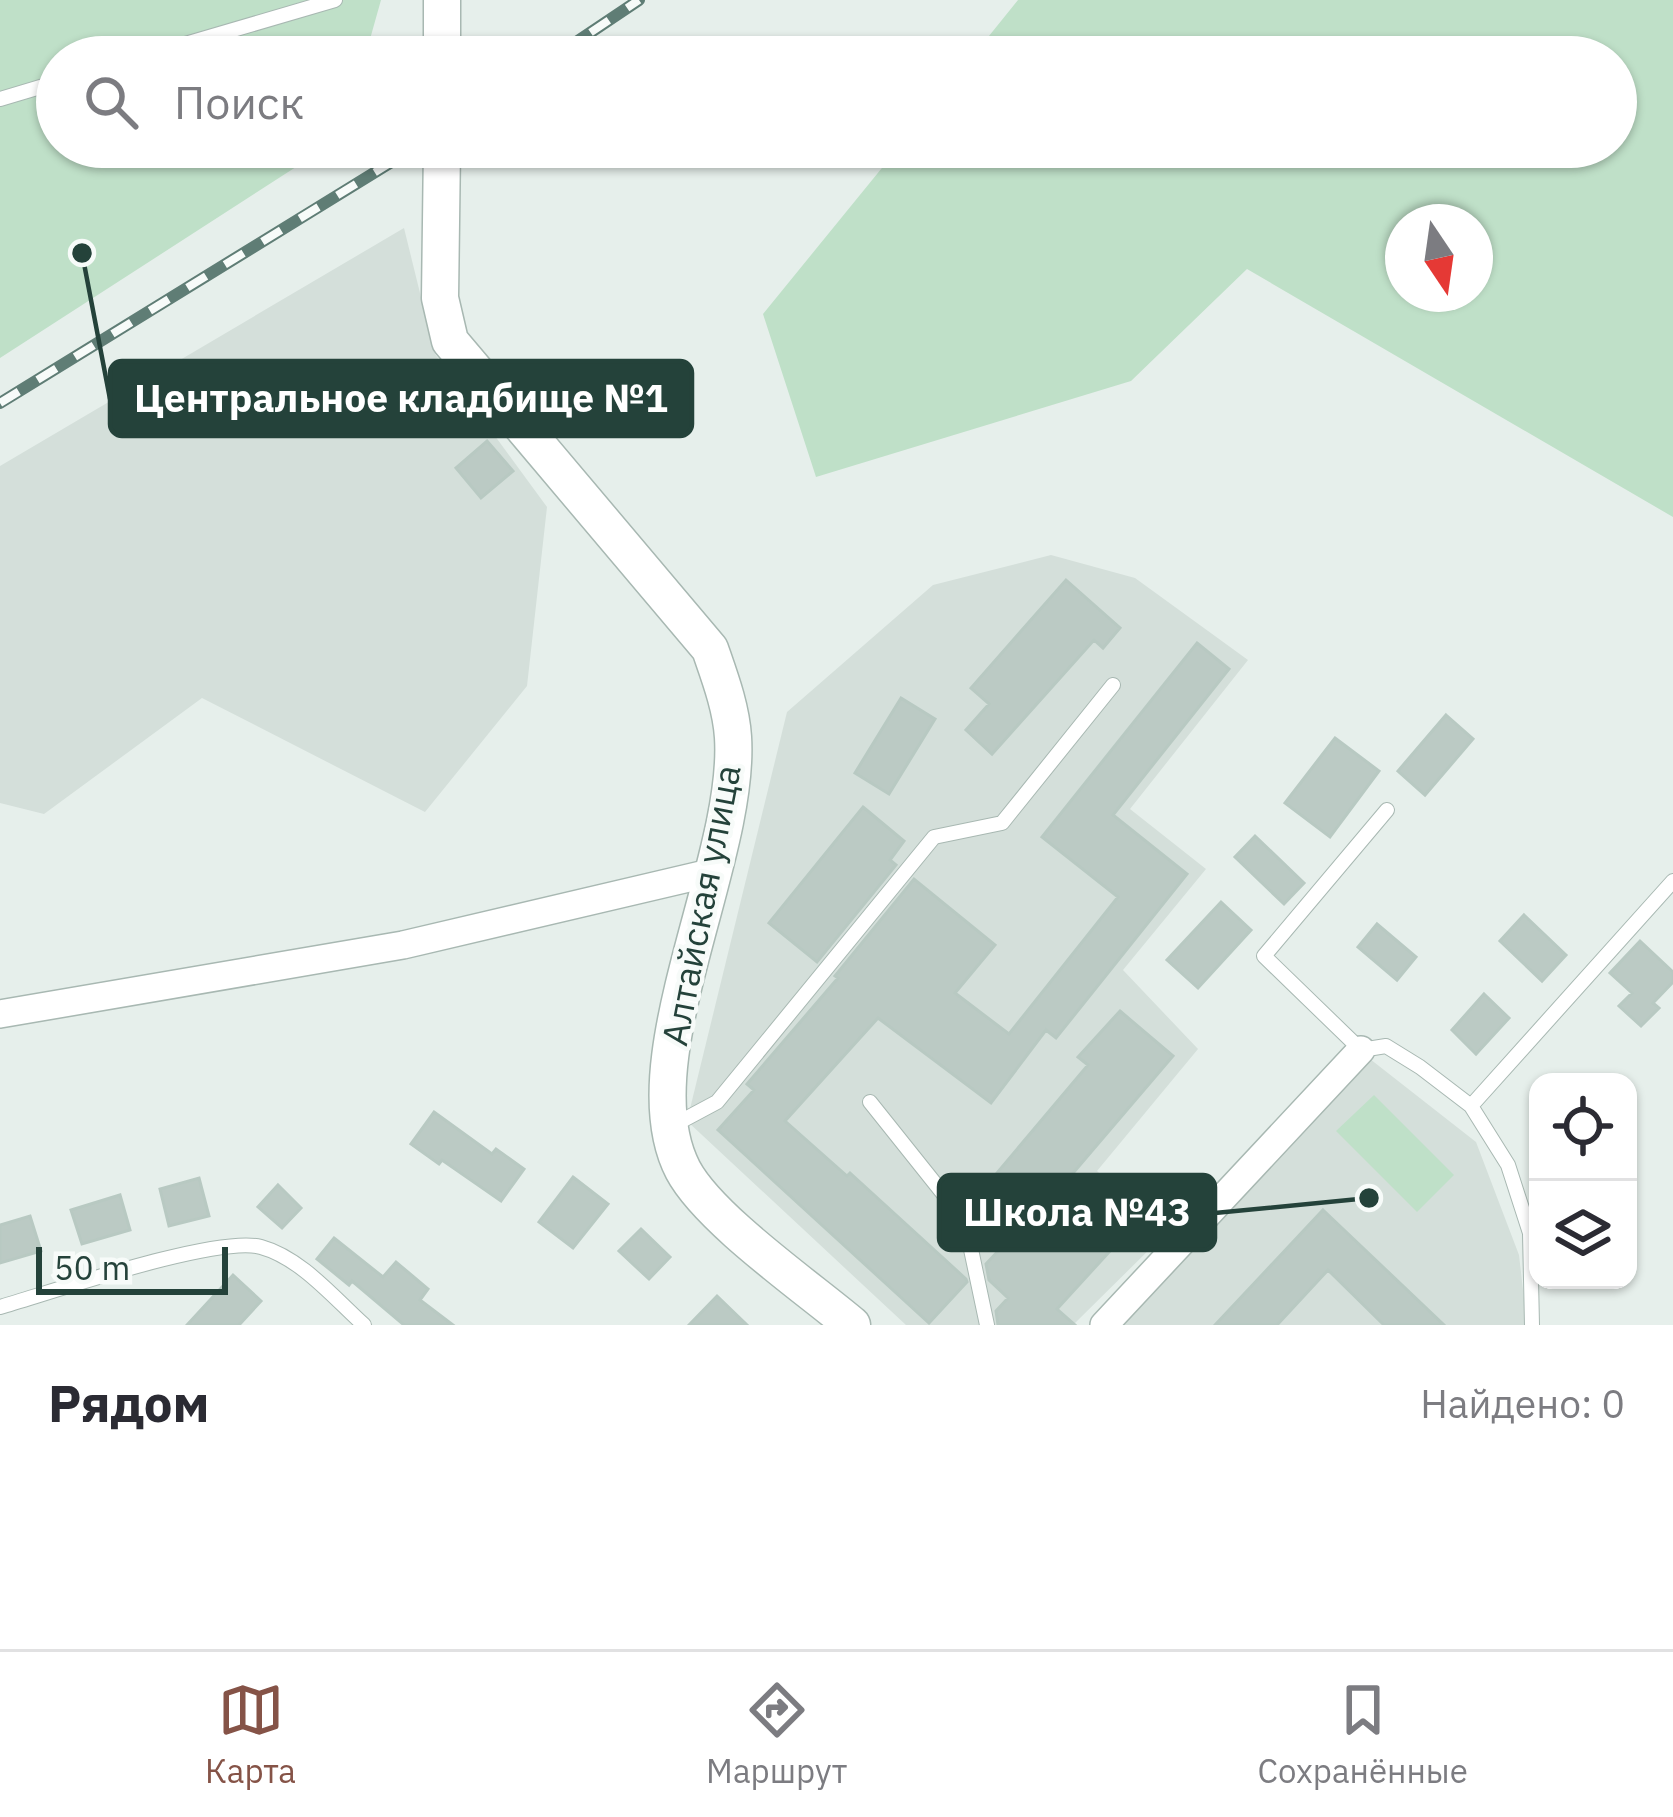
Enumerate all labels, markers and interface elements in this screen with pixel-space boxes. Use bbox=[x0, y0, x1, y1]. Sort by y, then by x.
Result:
search box bbox=[36, 36, 1637, 168]
icon: search bbox=[78, 69, 144, 135]
text: Поиск bbox=[174, 73, 304, 131]
north arrow bbox=[1385, 204, 1493, 312]
callout: Центральное кладбище №1 bbox=[110, 361, 692, 436]
text: Центральное кладбище №1 bbox=[134, 372, 668, 423]
street label: Алтайская улица bbox=[650, 760, 751, 1049]
map controls bbox=[1529, 1073, 1637, 1289]
button: locate bbox=[1529, 1073, 1637, 1181]
callout: Школа №43 bbox=[939, 1175, 1215, 1250]
button: layers bbox=[1529, 1181, 1637, 1289]
text: Школа №43 bbox=[963, 1186, 1191, 1237]
scale bar bbox=[36, 1241, 228, 1294]
text: 50 m bbox=[54, 1246, 130, 1289]
text: Рядом bbox=[48, 1370, 210, 1436]
text: Найдено: 0 bbox=[1420, 1378, 1625, 1429]
tab: Карта bbox=[205, 1677, 296, 1792]
tab: Маршрут bbox=[706, 1677, 847, 1792]
tab: Сохранённые bbox=[1257, 1677, 1468, 1792]

